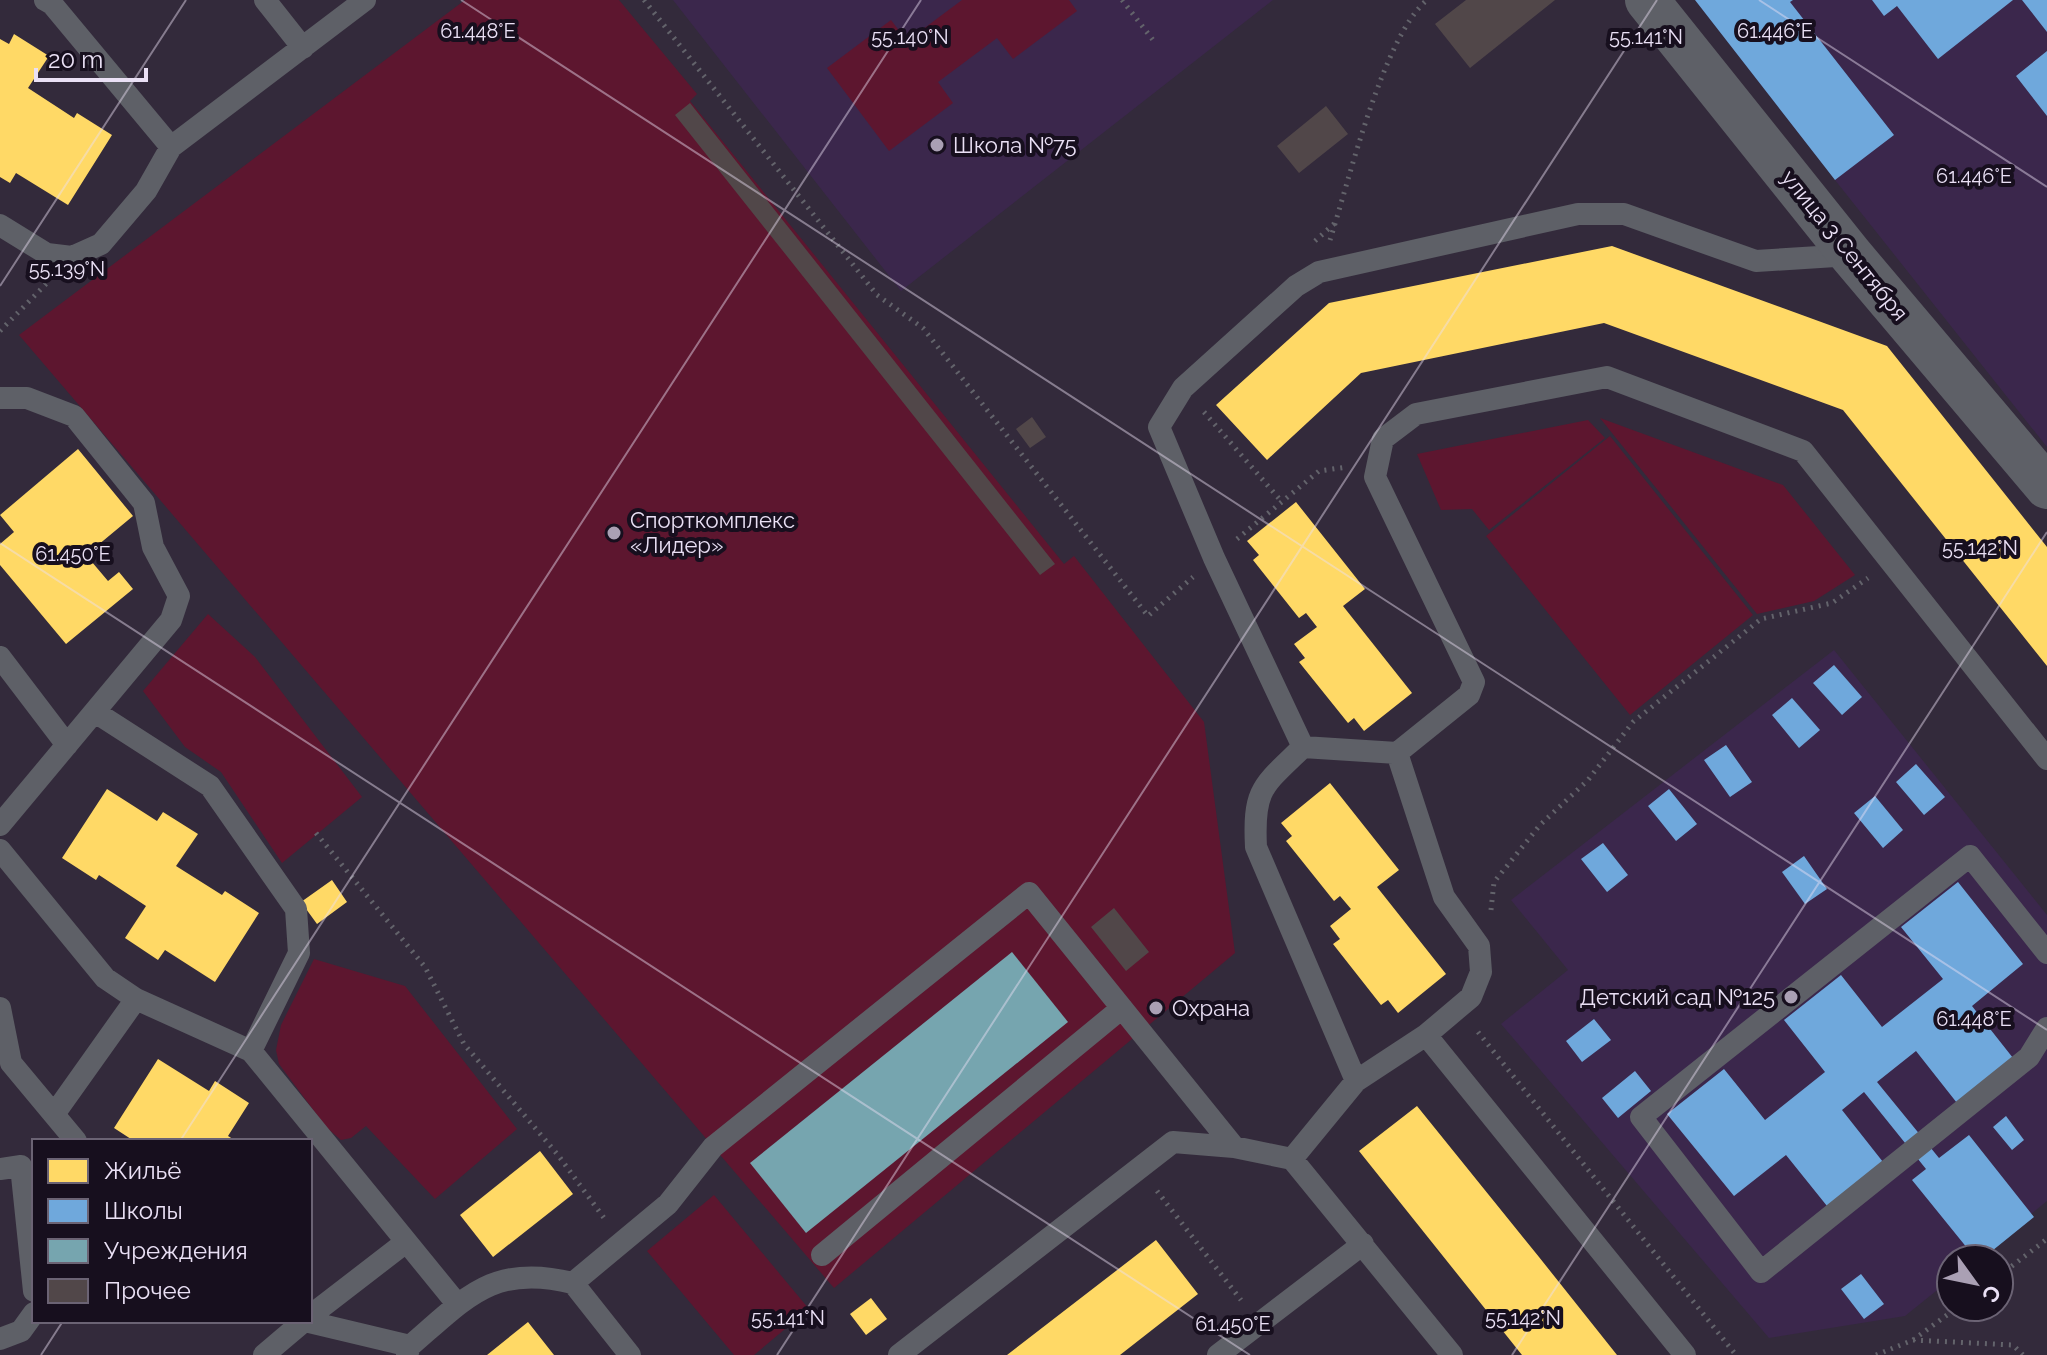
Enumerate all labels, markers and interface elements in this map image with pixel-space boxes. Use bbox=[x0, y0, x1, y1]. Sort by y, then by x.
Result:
text: 61.448°E bbox=[440, 19, 516, 43]
text: 61.446°E bbox=[1737, 19, 1813, 43]
text: 55.140°N bbox=[871, 25, 949, 49]
text: 55.141°N bbox=[1609, 25, 1683, 49]
scale bar bbox=[36, 32, 146, 82]
text: 20 m bbox=[48, 45, 103, 74]
place label: Школа №75 bbox=[953, 132, 1076, 158]
marker: Школа №75 bbox=[928, 136, 946, 154]
text: 61.446°E bbox=[1936, 164, 2012, 188]
street label: улица 3 Сентября bbox=[1776, 165, 1914, 325]
text: 55.139°N bbox=[29, 257, 105, 281]
place label: Спорткомплекс «Лидер» bbox=[630, 507, 795, 558]
marker: Спорткомплекс «Лидер» bbox=[605, 524, 623, 542]
text: 55.142°N bbox=[1942, 536, 2018, 560]
text: 61.450°E bbox=[35, 542, 111, 566]
place label: Детский сад №125 bbox=[1579, 984, 1775, 1010]
marker: Детский сад №125 bbox=[1782, 988, 1800, 1006]
place label: Охрана bbox=[1172, 995, 1250, 1021]
marker: Охрана bbox=[1147, 999, 1165, 1017]
text: 61.448°E bbox=[1936, 1007, 2012, 1031]
legend bbox=[32, 1139, 312, 1323]
text: Жильё bbox=[104, 1156, 181, 1185]
text: Школы bbox=[104, 1196, 183, 1225]
text: Учреждения bbox=[104, 1236, 248, 1265]
north arrow bbox=[1935, 1243, 2015, 1323]
text: Прочее bbox=[104, 1276, 191, 1305]
text: С bbox=[1977, 1280, 2007, 1307]
text: 55.141°N bbox=[751, 1306, 825, 1330]
text: 55.142°N bbox=[1485, 1306, 1561, 1330]
text: 61.450°E bbox=[1195, 1312, 1271, 1336]

